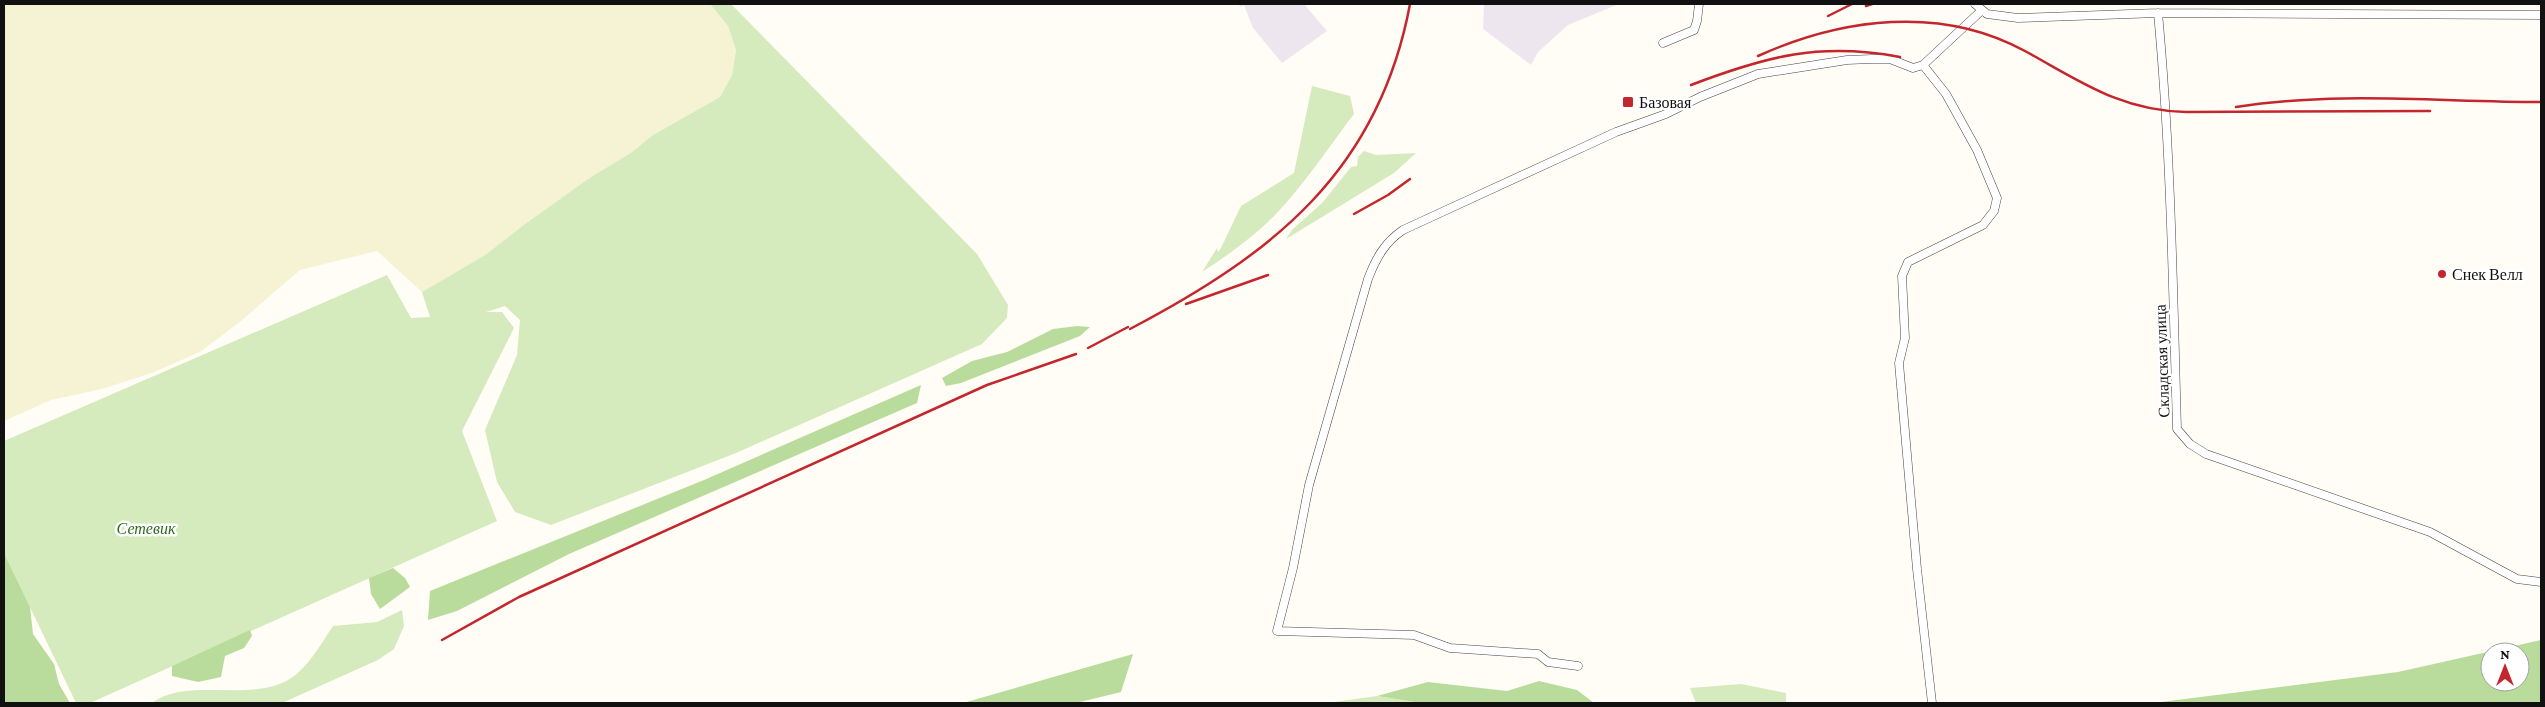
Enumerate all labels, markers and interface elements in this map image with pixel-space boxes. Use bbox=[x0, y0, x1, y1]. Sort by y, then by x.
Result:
place label: Базовая bbox=[1639, 94, 1692, 111]
marker: Базовая bbox=[1621, 95, 1635, 109]
place label: Снек Велл bbox=[2452, 266, 2523, 283]
marker: Снек Велл bbox=[2436, 268, 2448, 280]
street label: Складская улица bbox=[2152, 304, 2173, 418]
park label: Сетевик bbox=[117, 520, 176, 537]
north arrow bbox=[2480, 642, 2530, 692]
text: N bbox=[2500, 646, 2510, 662]

